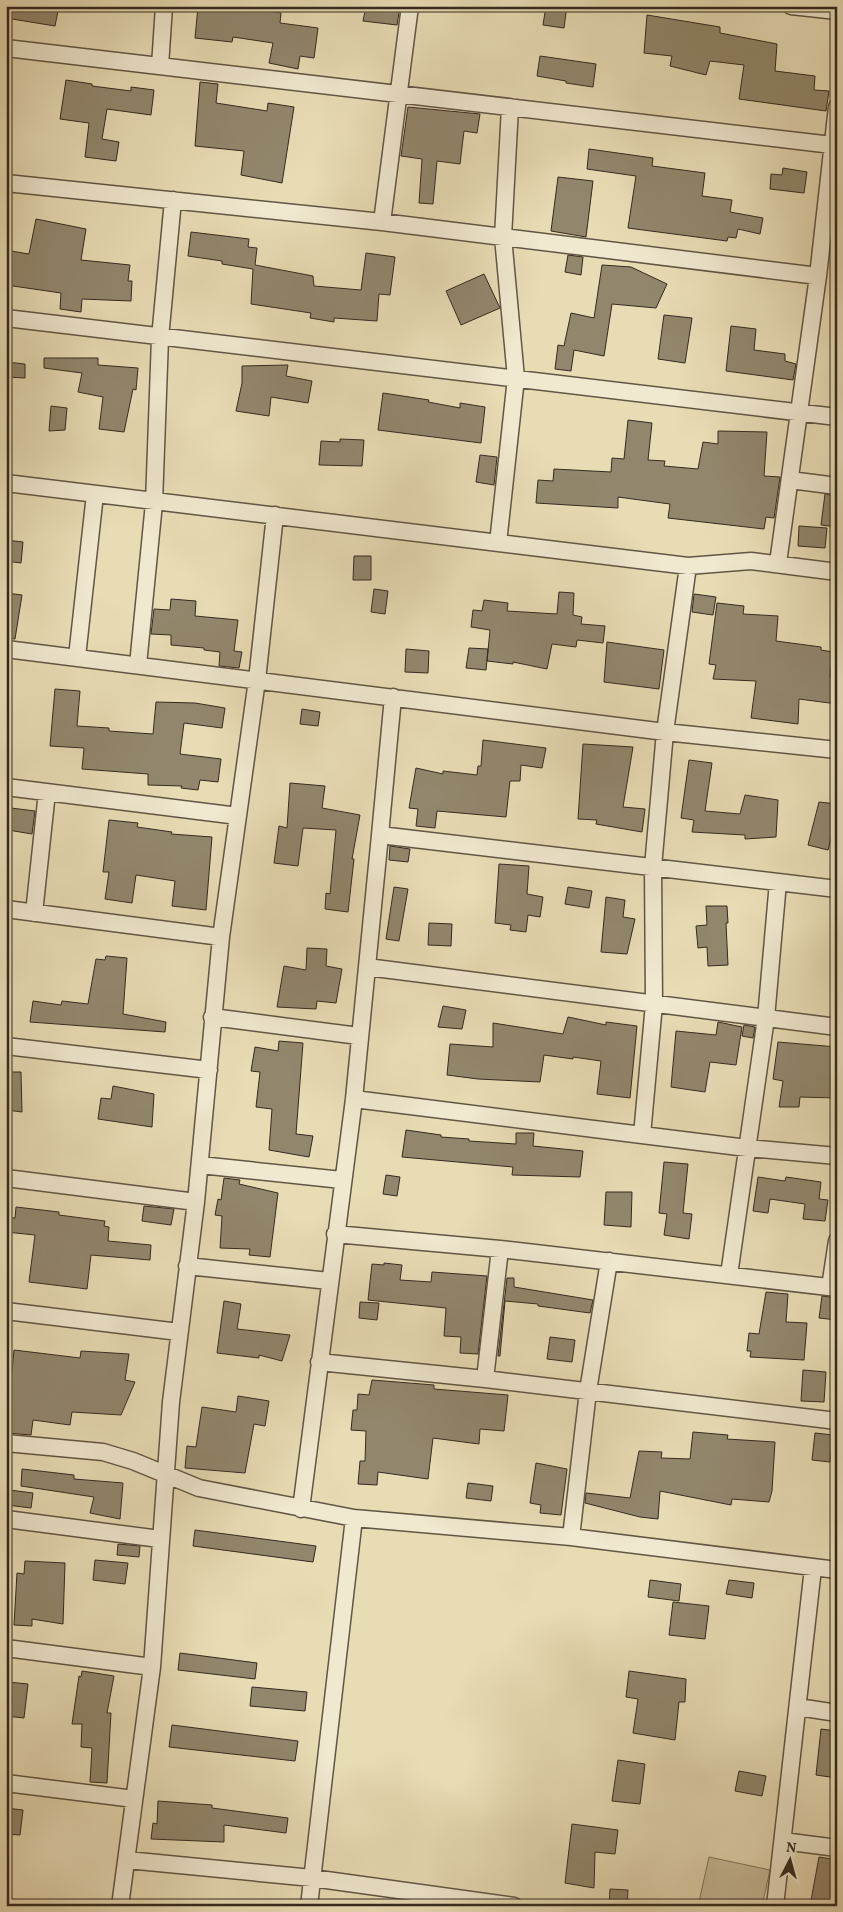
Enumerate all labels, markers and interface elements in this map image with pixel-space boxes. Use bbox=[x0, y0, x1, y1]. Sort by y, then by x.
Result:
north arrow bbox=[766, 1834, 816, 1884]
text: N bbox=[785, 1839, 797, 1859]

